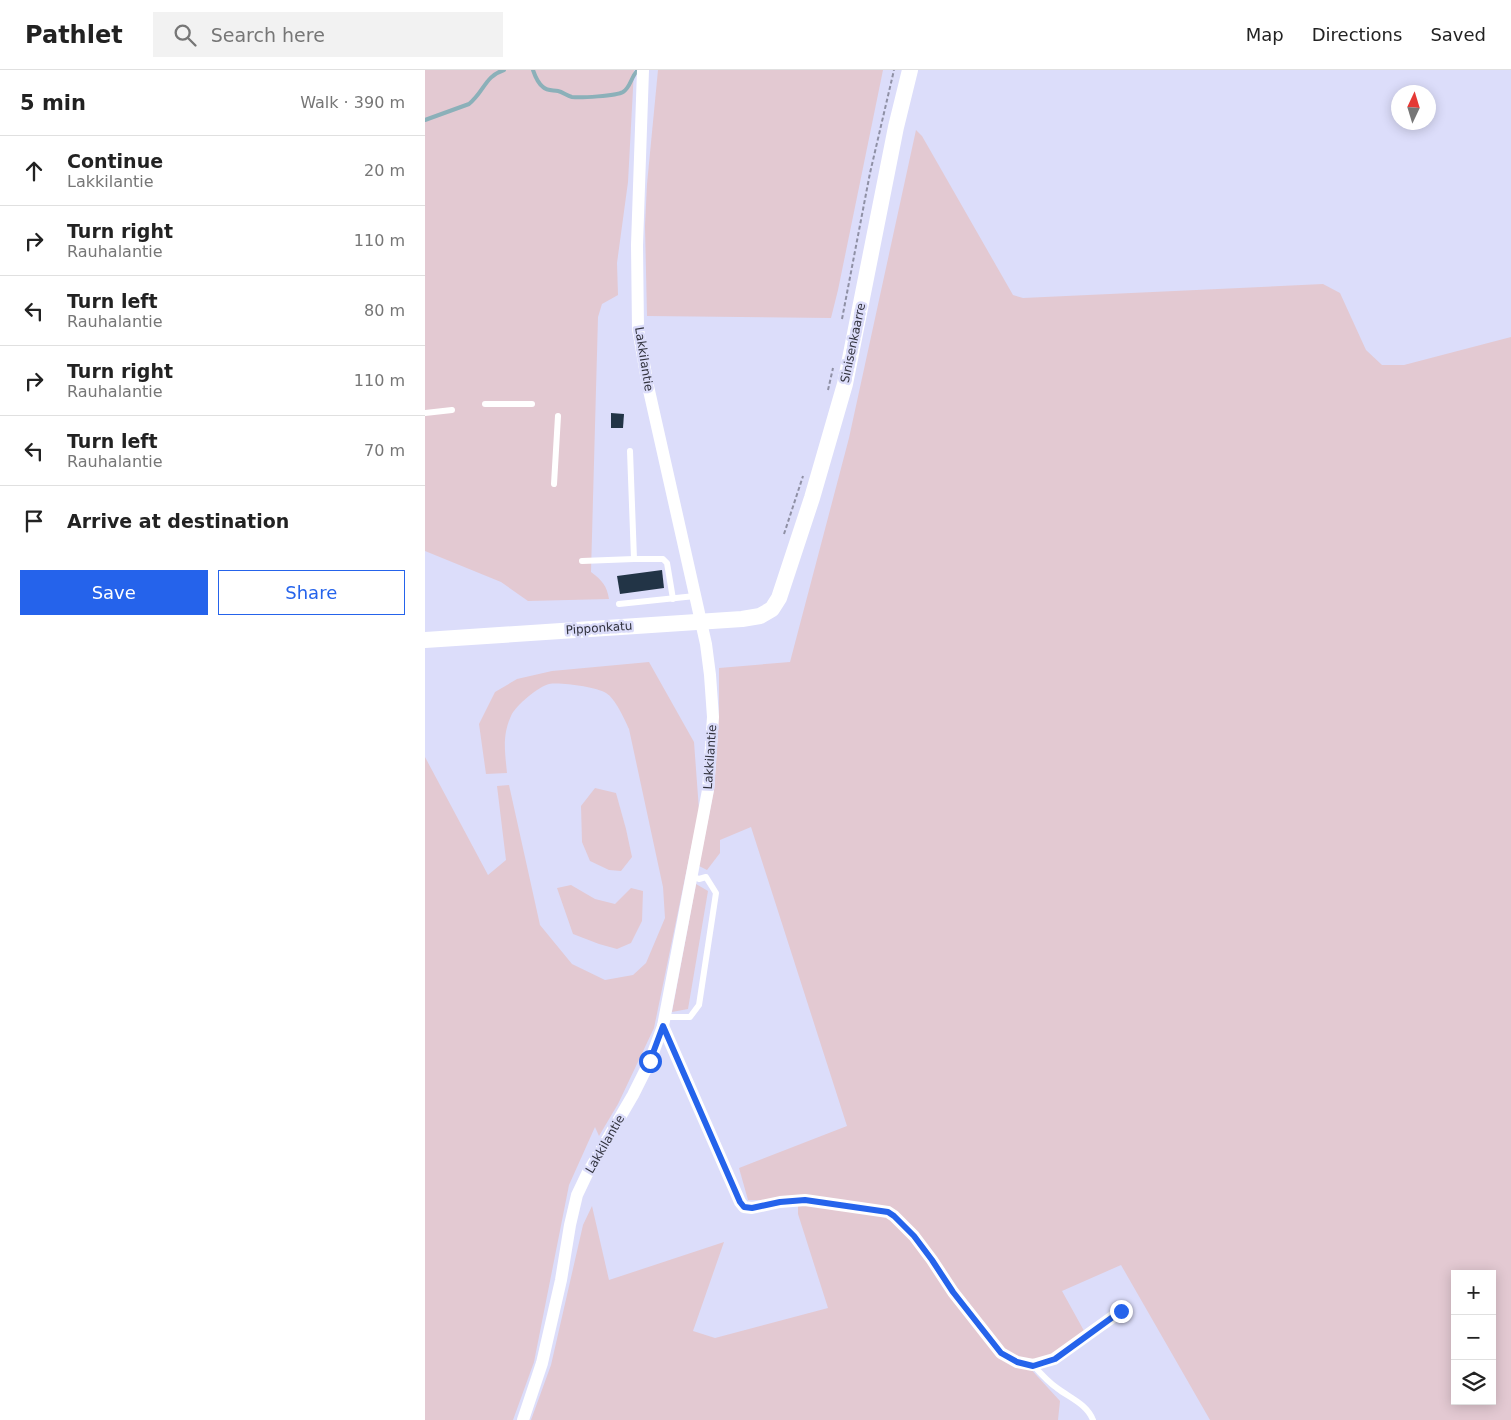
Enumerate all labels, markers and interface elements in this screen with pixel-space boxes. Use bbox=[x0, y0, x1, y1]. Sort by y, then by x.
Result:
search box bbox=[153, 12, 503, 57]
text: Pathlet bbox=[25, 21, 123, 49]
icon: search bbox=[171, 21, 199, 49]
text: Search here bbox=[211, 24, 325, 46]
text: Map bbox=[1246, 24, 1284, 45]
text: Directions bbox=[1312, 24, 1402, 45]
text: Saved bbox=[1430, 24, 1486, 45]
north arrow bbox=[1391, 85, 1436, 130]
text: 5 min bbox=[20, 91, 86, 115]
text: Walk · 390 m bbox=[300, 93, 405, 112]
text: Continue bbox=[67, 150, 163, 172]
icon: ahead bbox=[20, 157, 48, 185]
text: 20 m bbox=[364, 161, 405, 180]
text: Lakkilantie bbox=[67, 172, 154, 191]
text: Turn right bbox=[67, 220, 173, 242]
icon: right bbox=[20, 227, 48, 255]
text: 110 m bbox=[354, 231, 405, 250]
text: Rauhalantie bbox=[67, 242, 163, 261]
text: Turn left bbox=[67, 290, 158, 312]
icon: left bbox=[20, 297, 48, 325]
text: 80 m bbox=[364, 301, 405, 320]
street label: Sinisenkaarre bbox=[838, 302, 868, 384]
text: Rauhalantie bbox=[67, 312, 163, 331]
street label: Lakkilantie bbox=[632, 326, 656, 392]
text: Turn right bbox=[67, 360, 173, 382]
icon: right bbox=[20, 367, 48, 395]
text: 110 m bbox=[354, 371, 405, 390]
text: Rauhalantie bbox=[67, 382, 163, 401]
text: Turn left bbox=[67, 430, 158, 452]
icon: left bbox=[20, 437, 48, 465]
text: 70 m bbox=[364, 441, 405, 460]
text: Rauhalantie bbox=[67, 452, 163, 471]
icon: arrive bbox=[20, 507, 48, 535]
text: Arrive at destination bbox=[67, 510, 289, 532]
button: Save bbox=[20, 570, 208, 615]
button: Share bbox=[218, 570, 405, 615]
street label: Pipponkatu bbox=[565, 619, 633, 637]
street label: Lakkilantie bbox=[701, 724, 719, 790]
route start bbox=[639, 1050, 662, 1073]
street label: Lakkilantie bbox=[583, 1112, 627, 1176]
map controls bbox=[1451, 1270, 1496, 1405]
button: + bbox=[1451, 1270, 1496, 1315]
route end bbox=[1110, 1300, 1133, 1323]
button: − bbox=[1451, 1315, 1496, 1360]
button: layers bbox=[1451, 1360, 1496, 1405]

